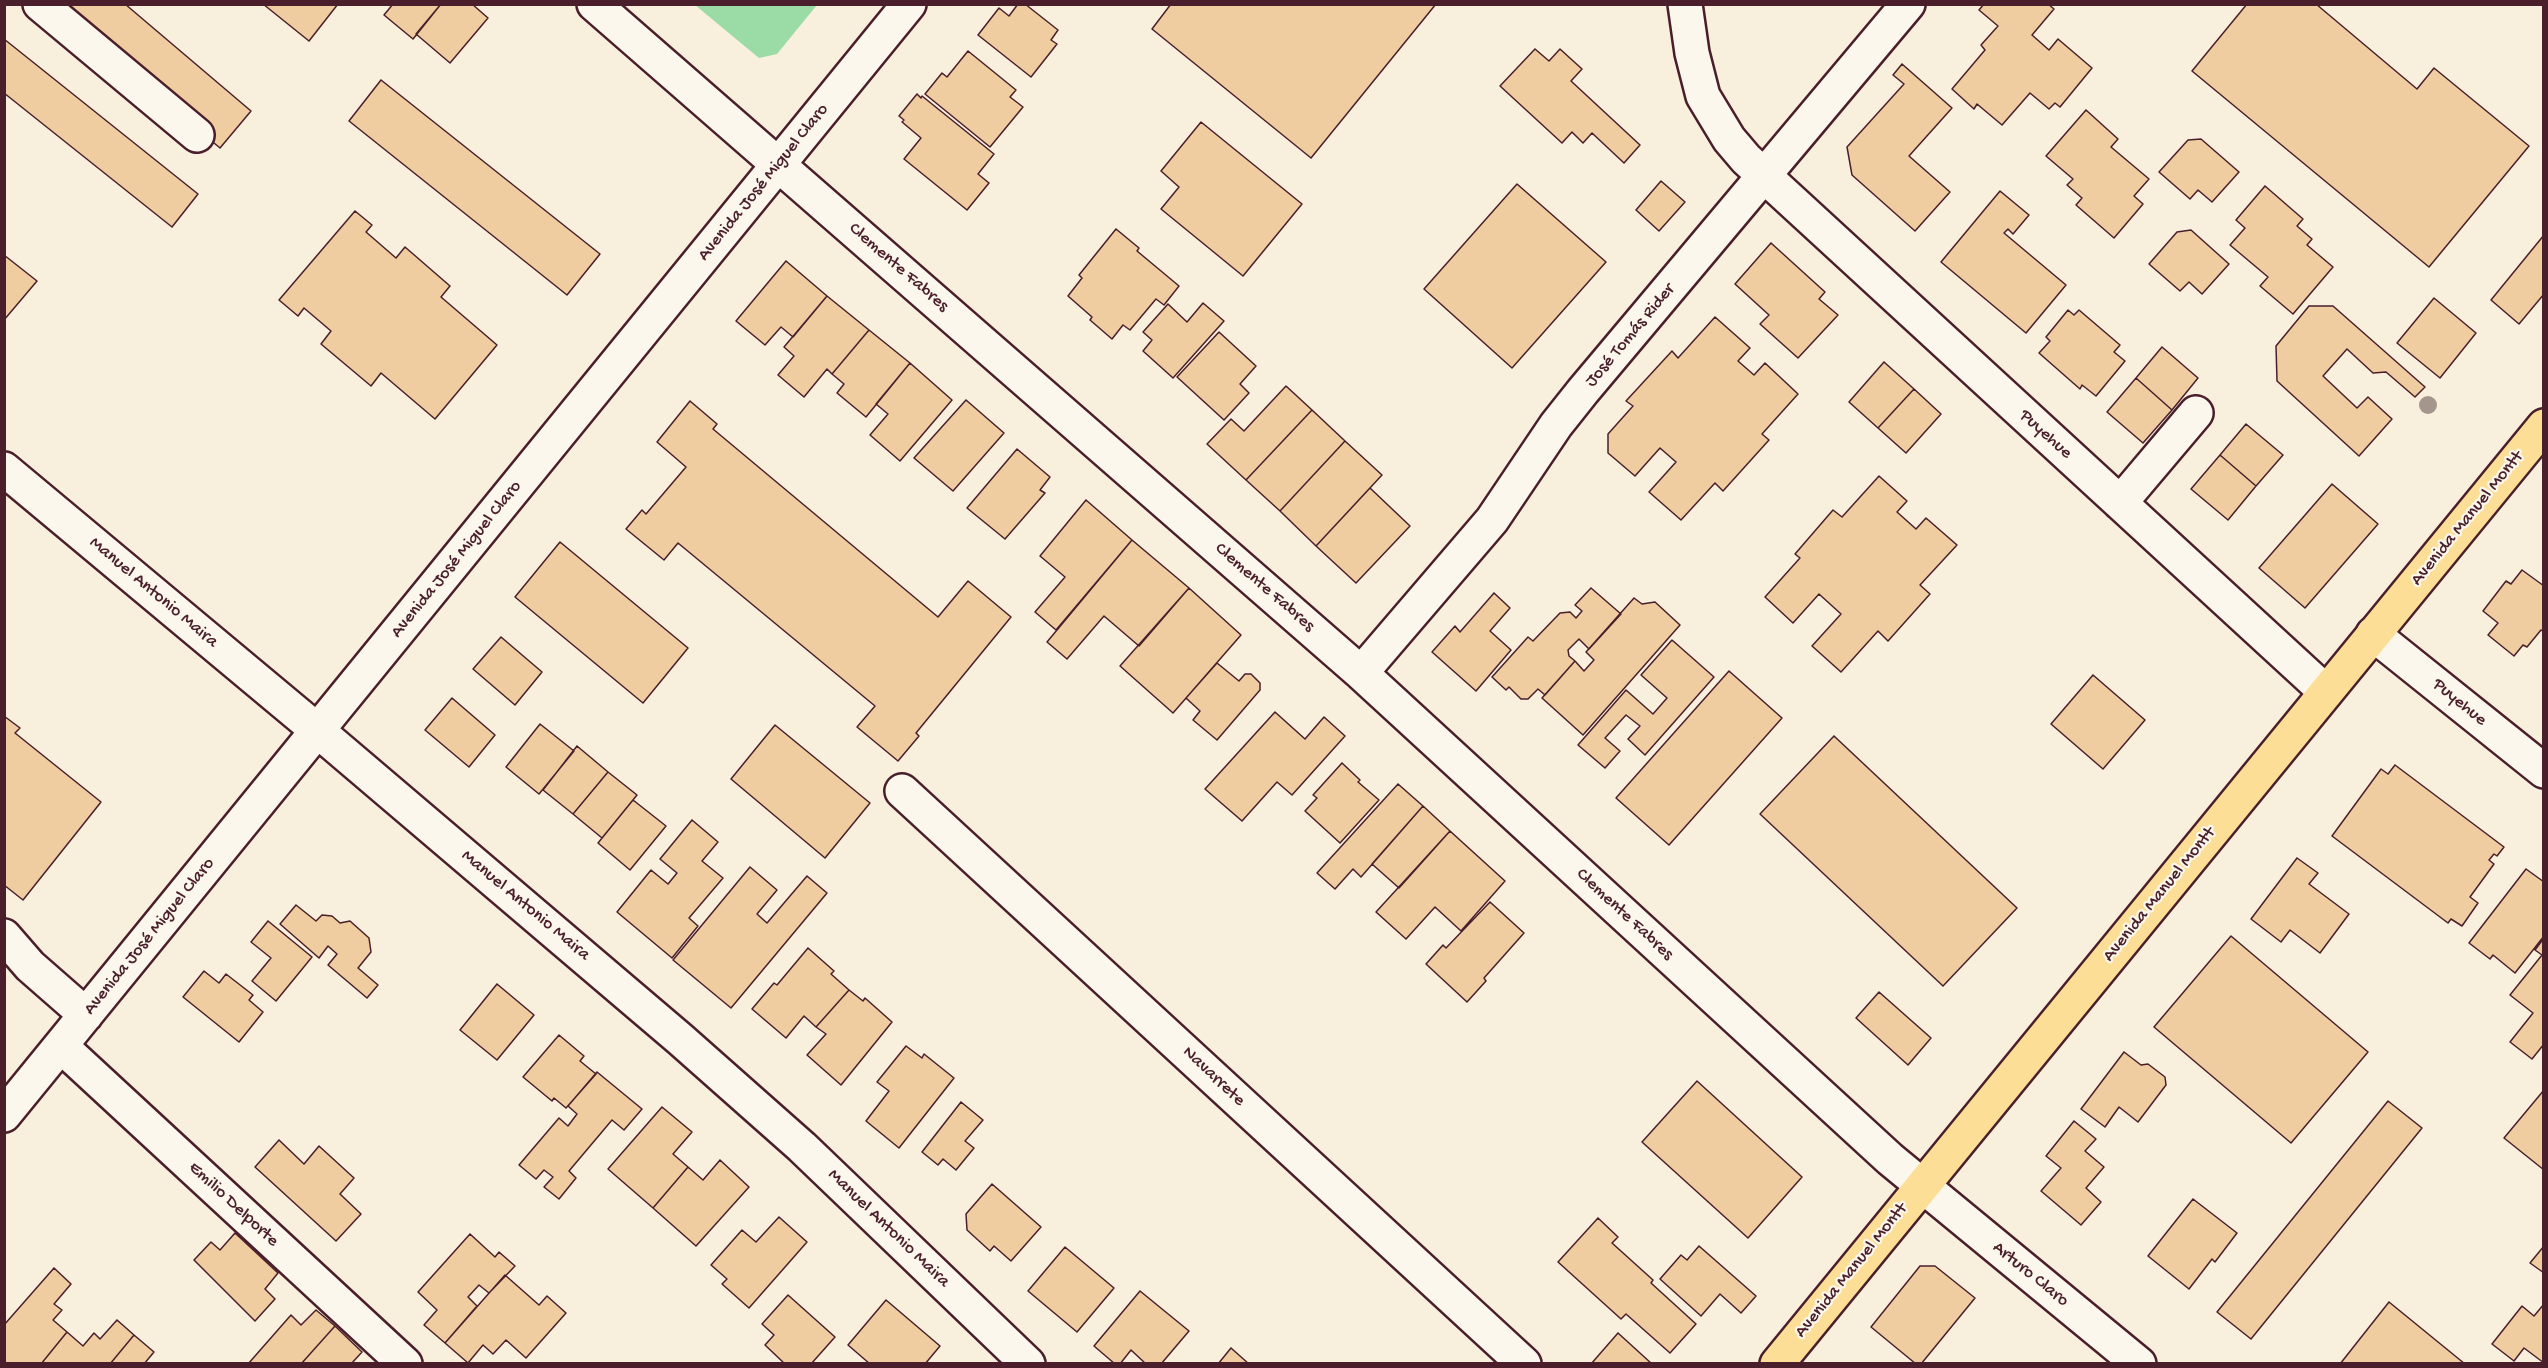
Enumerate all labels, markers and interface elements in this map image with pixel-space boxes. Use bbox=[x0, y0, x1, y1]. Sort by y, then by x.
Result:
street label: Avenida José Miguel Claro bbox=[694, 100, 834, 266]
street label: Clemente Fabres bbox=[844, 219, 952, 317]
street label: José Tomás Rider bbox=[1581, 280, 1681, 392]
street label: Puyehue bbox=[2014, 406, 2076, 464]
street label: Avenida Manuel Montt bbox=[2407, 447, 2529, 591]
street label: Avenida José Miguel Claro bbox=[387, 477, 527, 643]
street label: Manuel Antonio Maira bbox=[84, 533, 222, 653]
street label: Clemente Fabres bbox=[1210, 539, 1318, 637]
street label: Puyehue bbox=[2427, 674, 2491, 732]
street label: Avenida Manuel Montt bbox=[2099, 823, 2221, 967]
street label: Manuel Antonio Maira bbox=[456, 846, 594, 966]
street label: Avenida José Miguel Claro bbox=[80, 854, 220, 1020]
street label: Clemente Fabres bbox=[1571, 864, 1677, 966]
street label: Navarrete bbox=[1177, 1042, 1249, 1112]
street label: Emilio Delporte bbox=[183, 1158, 283, 1252]
street label: Manuel Antonio Maira bbox=[822, 1165, 954, 1293]
street label: Avenida Manuel Montt bbox=[1791, 1199, 1913, 1343]
street label: Arturo Claro bbox=[1987, 1238, 2073, 1312]

